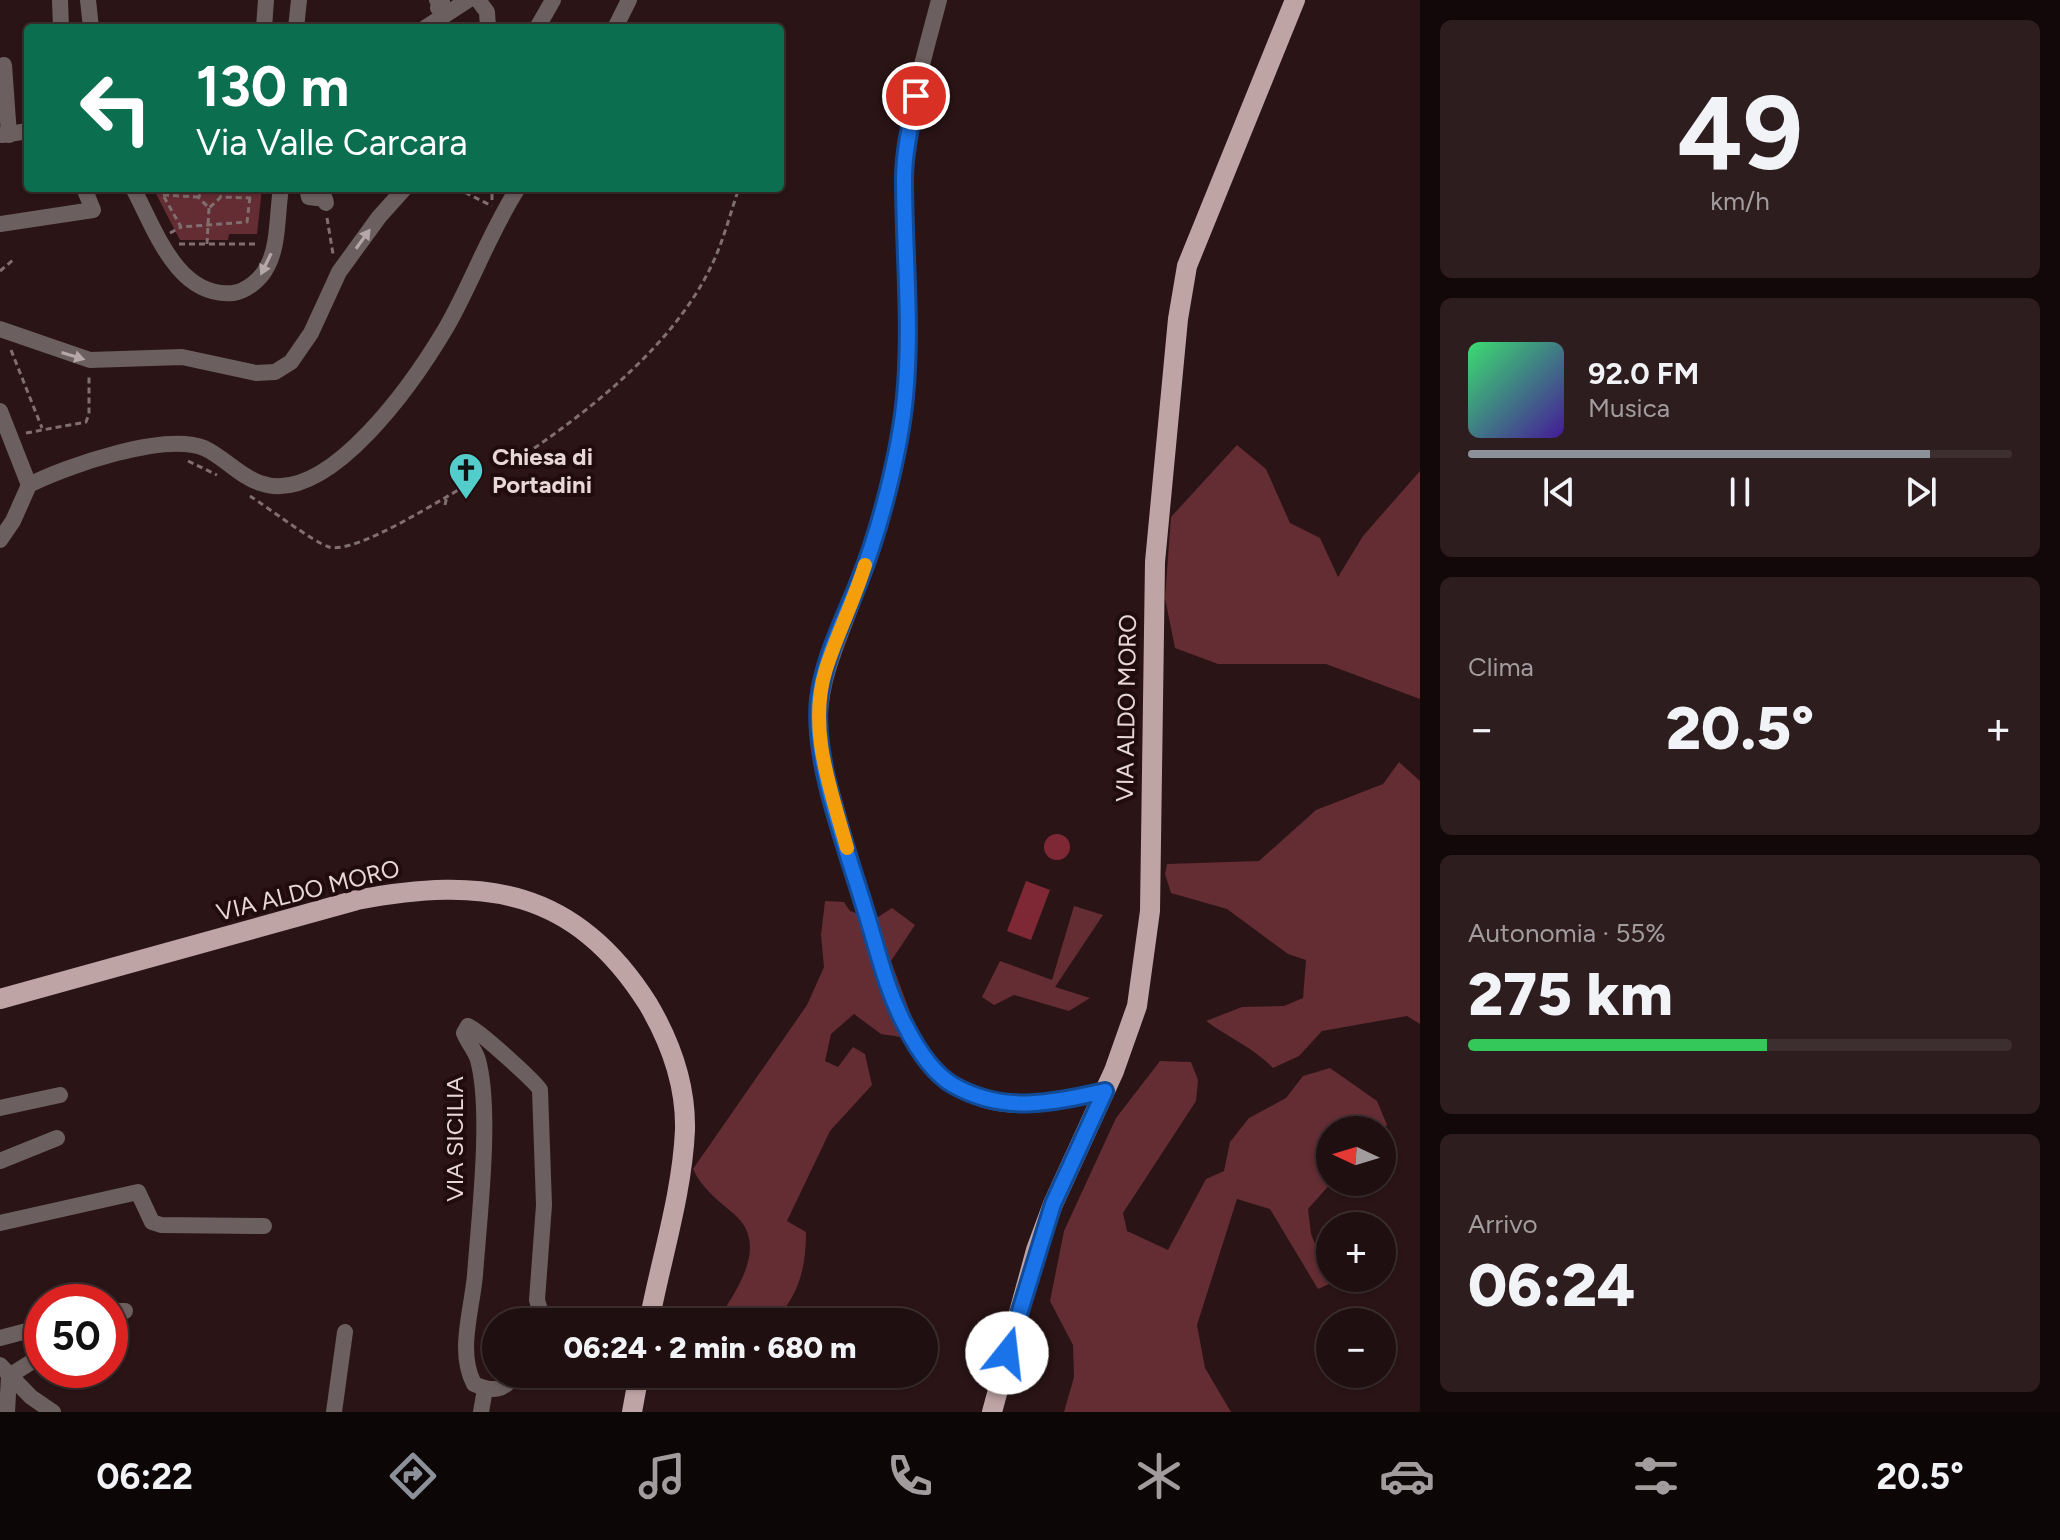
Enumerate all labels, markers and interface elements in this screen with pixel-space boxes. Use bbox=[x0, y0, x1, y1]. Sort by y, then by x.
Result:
text: 130 m bbox=[196, 53, 349, 120]
icon: left bbox=[64, 56, 168, 160]
pin bbox=[882, 62, 950, 130]
text: 49 bbox=[1677, 70, 1803, 195]
icon: arrive bbox=[894, 74, 938, 118]
text: Via Valle Carcara bbox=[196, 121, 468, 164]
text: km/h bbox=[1710, 185, 1770, 217]
one-way arrow bbox=[355, 228, 371, 250]
one-way arrow bbox=[259, 252, 273, 275]
one-way arrow bbox=[61, 350, 85, 363]
text: 92.0 FM bbox=[1588, 355, 1699, 392]
text: Musica bbox=[1588, 392, 1670, 424]
place label: Chiesa di Portadini bbox=[492, 442, 593, 499]
church icon: Chiesa di Portadini bbox=[447, 451, 485, 501]
icon: previous bbox=[1537, 470, 1581, 514]
icon: pause bbox=[1718, 470, 1762, 514]
icon: next bbox=[1899, 470, 1943, 514]
street label: VIA ALDO MORO bbox=[1110, 614, 1142, 802]
text: Clima bbox=[1468, 651, 1534, 683]
text: 20.5° bbox=[1666, 692, 1814, 764]
text: − bbox=[1468, 702, 1495, 755]
text: + bbox=[1985, 702, 2012, 755]
street label: VIA ALDO MORO bbox=[213, 853, 403, 927]
text: Autonomia · 55% bbox=[1468, 917, 1666, 949]
text: 275 km bbox=[1468, 958, 1673, 1030]
street label: VIA SICILIA bbox=[440, 1075, 469, 1202]
north arrow bbox=[1316, 1116, 1396, 1196]
map controls bbox=[1316, 1116, 1396, 1388]
text: Arrivo bbox=[1468, 1208, 1538, 1240]
button: + bbox=[1316, 1212, 1396, 1292]
text: 06:24 bbox=[1468, 1249, 1635, 1321]
speed limit sign: 50 bbox=[24, 1284, 128, 1388]
button: − bbox=[1316, 1308, 1396, 1388]
position arrow bbox=[965, 1311, 1049, 1395]
text: 06:24 · 2 min · 680 m bbox=[563, 1329, 857, 1366]
icon: directions bbox=[385, 1448, 441, 1504]
icon: music bbox=[634, 1448, 690, 1504]
icon: phone bbox=[882, 1448, 938, 1504]
icon: climate bbox=[1131, 1448, 1187, 1504]
icon: car bbox=[1379, 1448, 1435, 1504]
icon: filters bbox=[1628, 1448, 1684, 1504]
text: 06:22 bbox=[96, 1455, 193, 1498]
text: 20.5° bbox=[1876, 1455, 1964, 1498]

